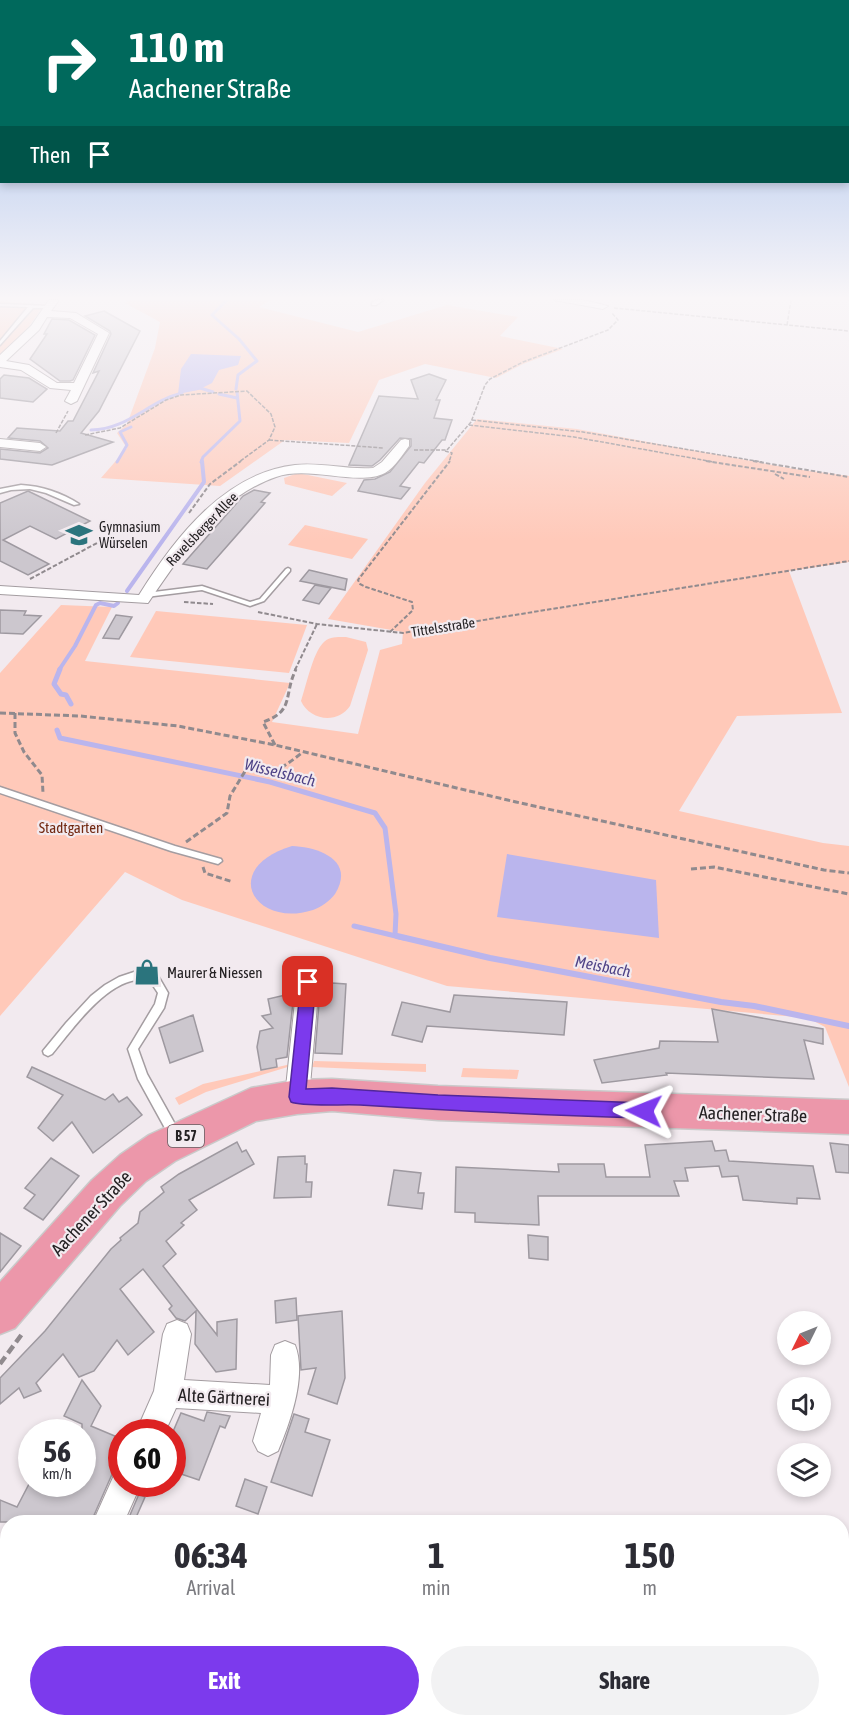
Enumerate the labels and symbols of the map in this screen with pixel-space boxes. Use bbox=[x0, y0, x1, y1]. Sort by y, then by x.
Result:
street label: Ravelsberger Allee bbox=[163, 489, 241, 569]
place label: Gymnasium Würselen bbox=[99, 519, 161, 551]
school or university icon: Gymnasium Würselen bbox=[64, 520, 94, 550]
street label: Tittelsstraße bbox=[410, 614, 476, 640]
water label: Wisselsbach bbox=[243, 755, 318, 790]
park label: Stadtgarten bbox=[39, 819, 103, 836]
water label: Meisbach bbox=[574, 952, 632, 980]
pin bbox=[282, 956, 333, 1007]
shop icon: Maurer & Niessen bbox=[132, 957, 162, 987]
place label: Maurer & Niessen bbox=[167, 964, 263, 981]
position arrow bbox=[612, 1079, 676, 1143]
street label: Aachener Straße bbox=[699, 1102, 807, 1126]
road number: B 57 bbox=[168, 1125, 204, 1147]
street label: Aachener Straße bbox=[46, 1166, 136, 1260]
north arrow bbox=[777, 1311, 831, 1365]
street label: Alte Gärtnerei bbox=[178, 1384, 270, 1410]
speed limit sign: 60 bbox=[108, 1419, 186, 1497]

